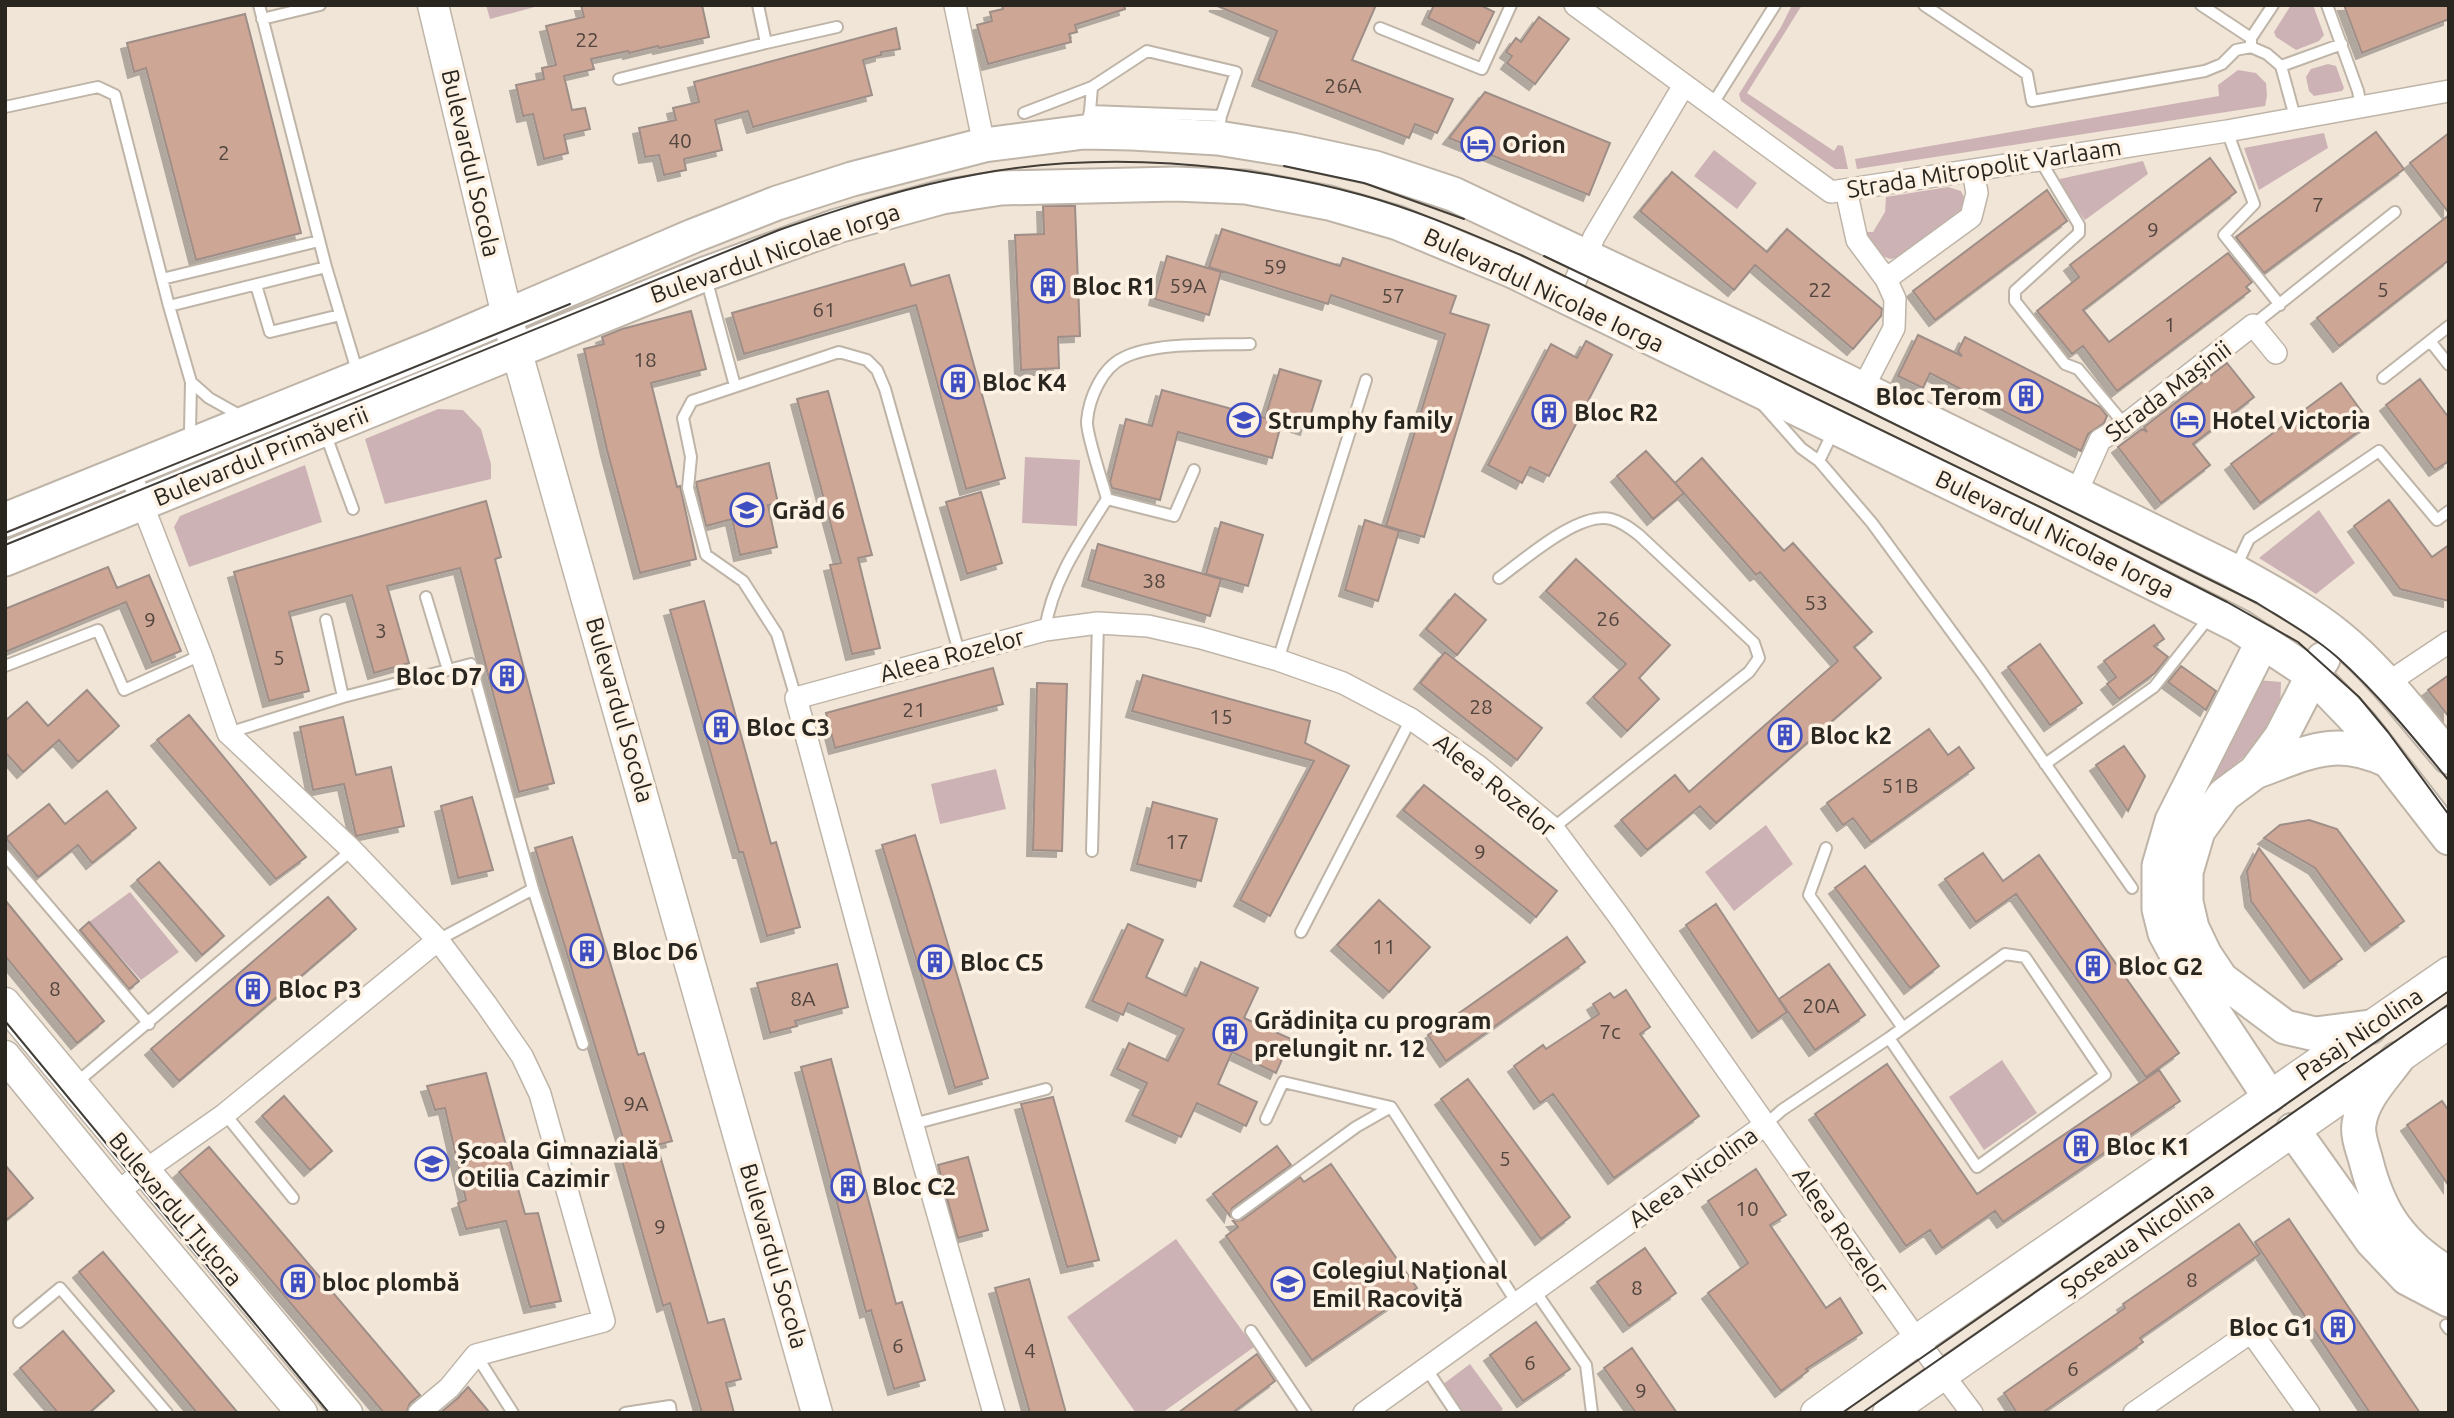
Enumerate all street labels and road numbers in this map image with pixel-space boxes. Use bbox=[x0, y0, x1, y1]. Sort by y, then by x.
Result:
street label: Bulevardul Socola bbox=[436, 67, 506, 259]
street label: Strada Mitropolit Varlaam bbox=[1845, 133, 2123, 203]
street label: Bulevardul Nicolae Iorga bbox=[647, 198, 903, 308]
street label: Bulevardul Nicolae Iorga bbox=[1420, 222, 1668, 358]
street label: Strada Mașinii bbox=[2100, 335, 2236, 447]
street label: Bulevardul Primăverii bbox=[150, 401, 372, 511]
street label: Bulevardul Nicolae Iorga bbox=[1931, 464, 2179, 604]
street label: Bulevardul Socola bbox=[581, 614, 659, 806]
street label: Aleea Rozelor bbox=[877, 623, 1027, 687]
street label: Aleea Rozelor bbox=[1429, 728, 1561, 842]
street label: Pasaj Nicolina bbox=[2291, 982, 2427, 1086]
street label: Aleea Nicolina bbox=[1623, 1121, 1763, 1233]
street label: Bulevardul Țuțora bbox=[104, 1127, 248, 1291]
street label: Bulevardul Socola bbox=[735, 1160, 813, 1352]
street label: Aleea Rozelor bbox=[1787, 1162, 1895, 1300]
street label: Șoseaua Nicolina bbox=[2055, 1176, 2219, 1302]

